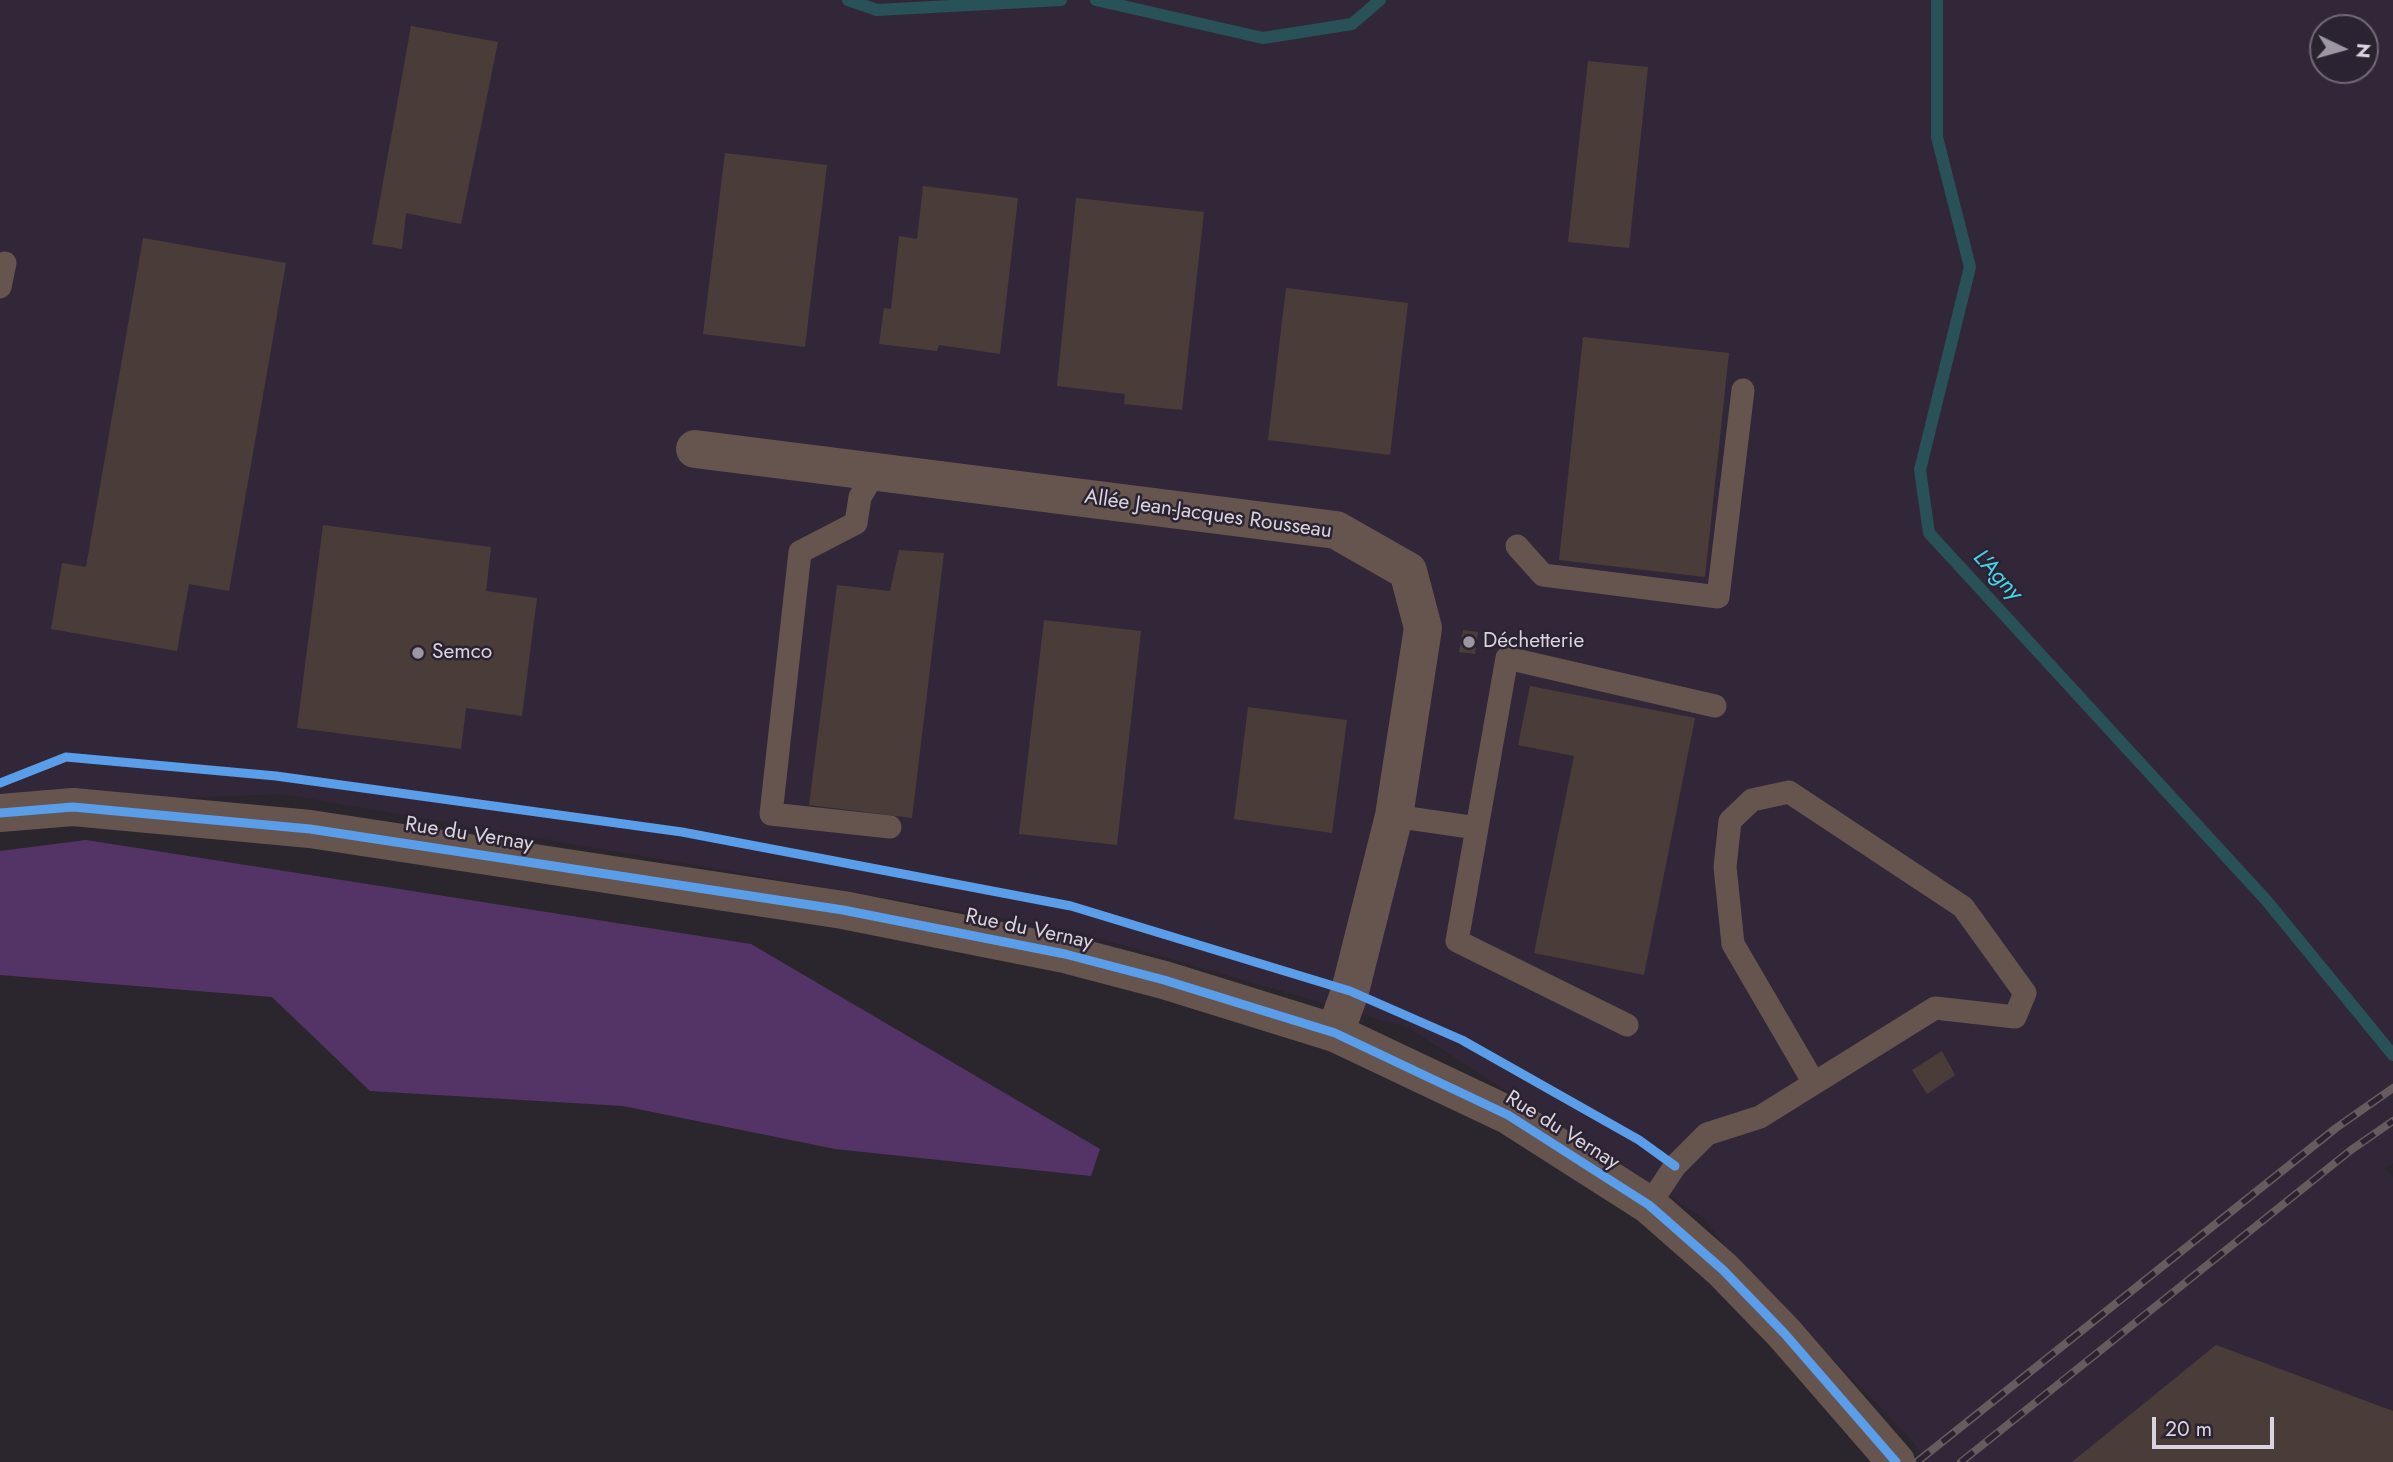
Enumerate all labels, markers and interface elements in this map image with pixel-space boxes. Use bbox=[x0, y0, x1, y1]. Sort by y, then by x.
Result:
north arrow bbox=[2309, 14, 2379, 84]
text: N bbox=[2349, 42, 2378, 59]
street label: Allée Jean-Jacques Rousseau bbox=[1083, 485, 1333, 545]
water label: L'Agny bbox=[1967, 545, 2027, 607]
place label: Déchetterie bbox=[1483, 629, 1584, 655]
marker: Déchetterie bbox=[1461, 634, 1477, 650]
place label: Semco bbox=[432, 640, 492, 666]
marker: Semco bbox=[410, 645, 426, 661]
street label: Rue du Vernay bbox=[403, 812, 535, 858]
street label: Rue du Vernay bbox=[963, 904, 1095, 956]
street label: Rue du Vernay bbox=[1500, 1086, 1624, 1176]
scale bar bbox=[2155, 1402, 2278, 1446]
text: 20 m bbox=[2165, 1414, 2212, 1444]

